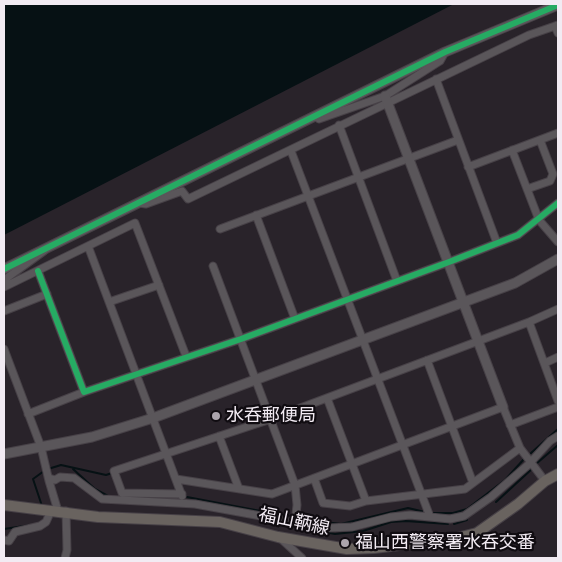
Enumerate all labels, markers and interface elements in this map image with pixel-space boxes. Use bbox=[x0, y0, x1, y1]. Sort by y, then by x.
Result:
place label: 水呑郵便局 bbox=[226, 405, 316, 427]
marker: 水呑郵便局 bbox=[210, 410, 222, 422]
street label: 福山鞆線 bbox=[257, 504, 331, 540]
place label: 福山西警察署水呑交番 bbox=[355, 532, 535, 554]
marker: 福山西警察署水呑交番 bbox=[339, 537, 351, 549]

